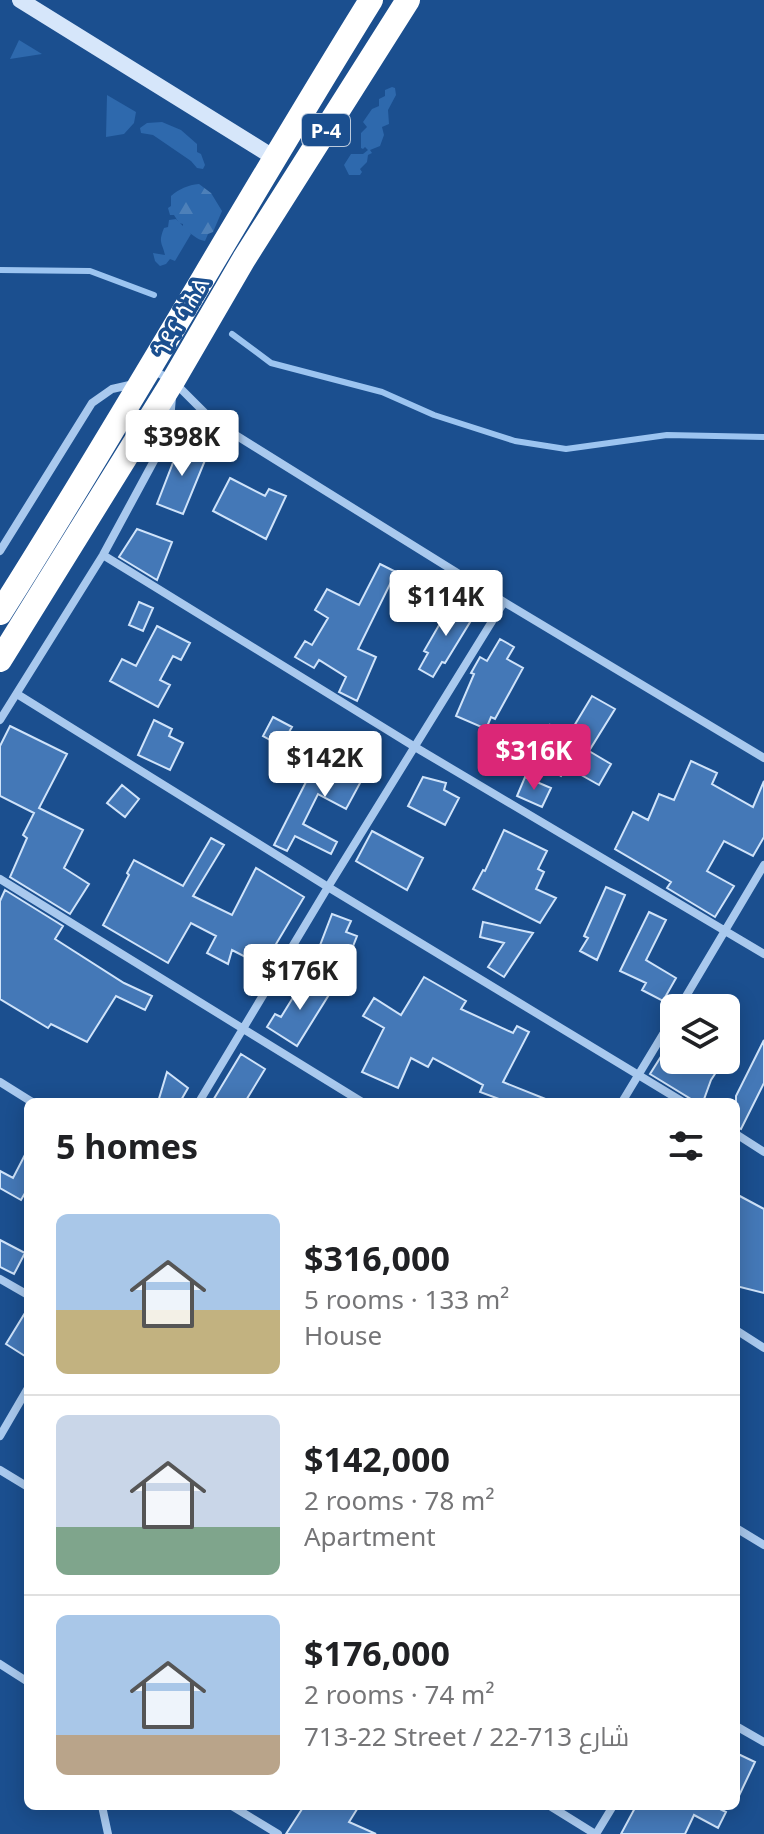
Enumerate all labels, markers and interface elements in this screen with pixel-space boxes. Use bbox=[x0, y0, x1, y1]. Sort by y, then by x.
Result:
road number: P-4 bbox=[302, 114, 350, 146]
street label: ጎደና ሳሕል bbox=[145, 270, 215, 361]
pin: $398K bbox=[126, 410, 238, 478]
text: $398K bbox=[144, 418, 220, 454]
pin: $114K bbox=[390, 570, 502, 638]
text: $114K bbox=[408, 578, 484, 614]
pin: $316K bbox=[478, 724, 590, 792]
pin: $142K bbox=[269, 731, 381, 799]
text: $316K bbox=[496, 732, 572, 768]
text: $142K bbox=[287, 739, 363, 775]
pin: $176K bbox=[244, 944, 356, 1012]
text: $176K bbox=[262, 952, 338, 988]
map controls bbox=[660, 994, 740, 1074]
button: layers bbox=[660, 994, 740, 1074]
text: 5 homes bbox=[56, 1123, 198, 1169]
icon: filters bbox=[664, 1124, 708, 1168]
text: $316,000 bbox=[304, 1235, 450, 1281]
icon: home bbox=[120, 1246, 216, 1342]
text: 5 rooms · 133 m² bbox=[304, 1281, 509, 1317]
text: House bbox=[304, 1317, 382, 1353]
text: $142,000 bbox=[304, 1436, 450, 1482]
icon: home bbox=[120, 1447, 216, 1543]
text: 2 rooms · 78 m² bbox=[304, 1482, 494, 1518]
text: Apartment bbox=[304, 1518, 436, 1554]
text: $176,000 bbox=[304, 1630, 450, 1676]
icon: home bbox=[120, 1647, 216, 1743]
text: 2 rooms · 74 m² bbox=[304, 1676, 494, 1712]
text: 713-22 Street / شارع 713-22 bbox=[304, 1718, 629, 1754]

